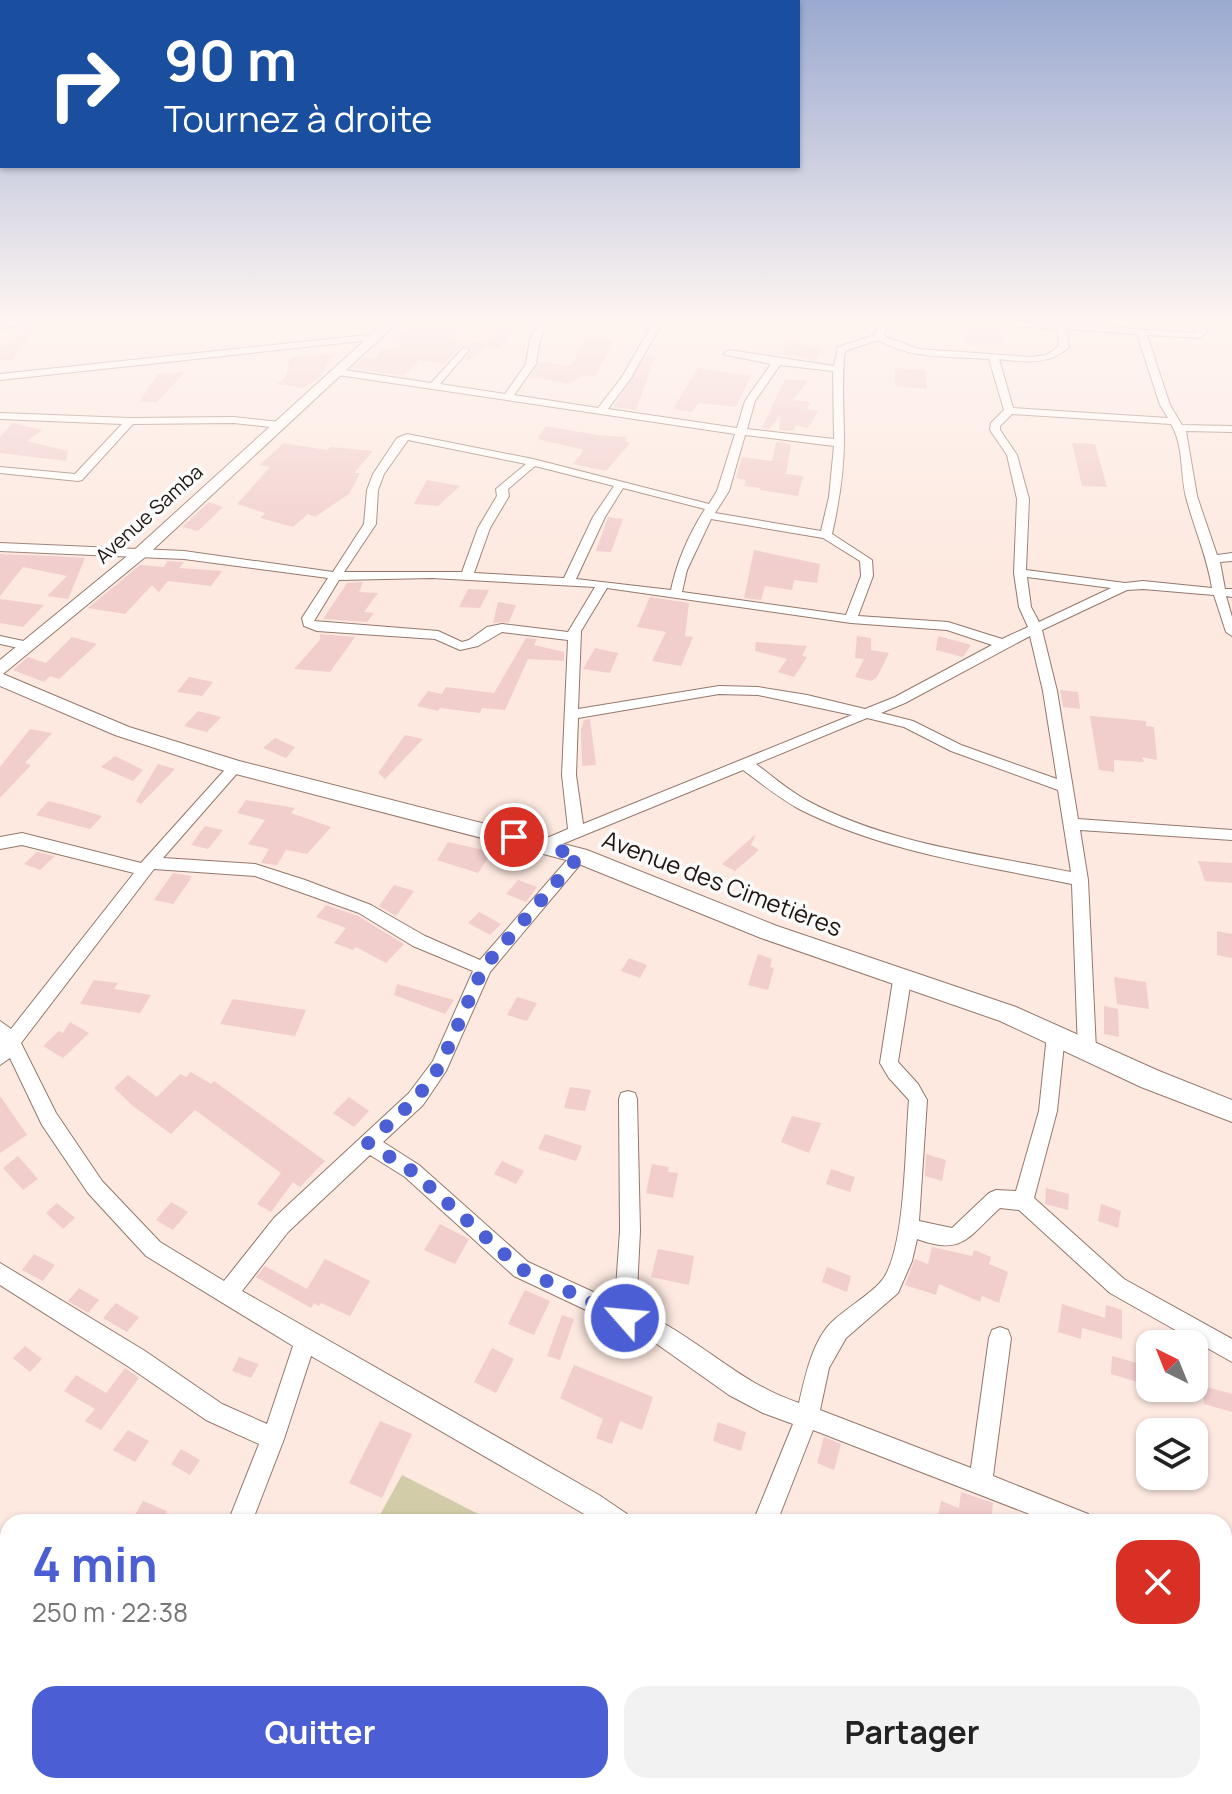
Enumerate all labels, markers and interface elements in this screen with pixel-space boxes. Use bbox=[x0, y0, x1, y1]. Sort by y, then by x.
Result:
text: 90 m bbox=[164, 21, 297, 98]
icon: right bbox=[32, 32, 136, 136]
text: Tournez à droite bbox=[164, 94, 432, 143]
street label: Avenue Samba bbox=[89, 458, 208, 569]
pin bbox=[480, 803, 548, 871]
icon: arrive bbox=[492, 815, 536, 859]
street label: Avenue des Cimetières bbox=[598, 822, 847, 944]
position arrow bbox=[583, 1276, 667, 1360]
north arrow bbox=[1136, 1330, 1208, 1402]
map controls bbox=[1136, 1330, 1208, 1490]
button: layers bbox=[1136, 1418, 1208, 1490]
text: 4 min bbox=[32, 1531, 157, 1596]
button: close bbox=[1116, 1540, 1200, 1624]
text: 250 m · 22:38 bbox=[32, 1594, 188, 1630]
button: Quitter bbox=[32, 1686, 608, 1778]
button: Partager bbox=[624, 1686, 1200, 1778]

